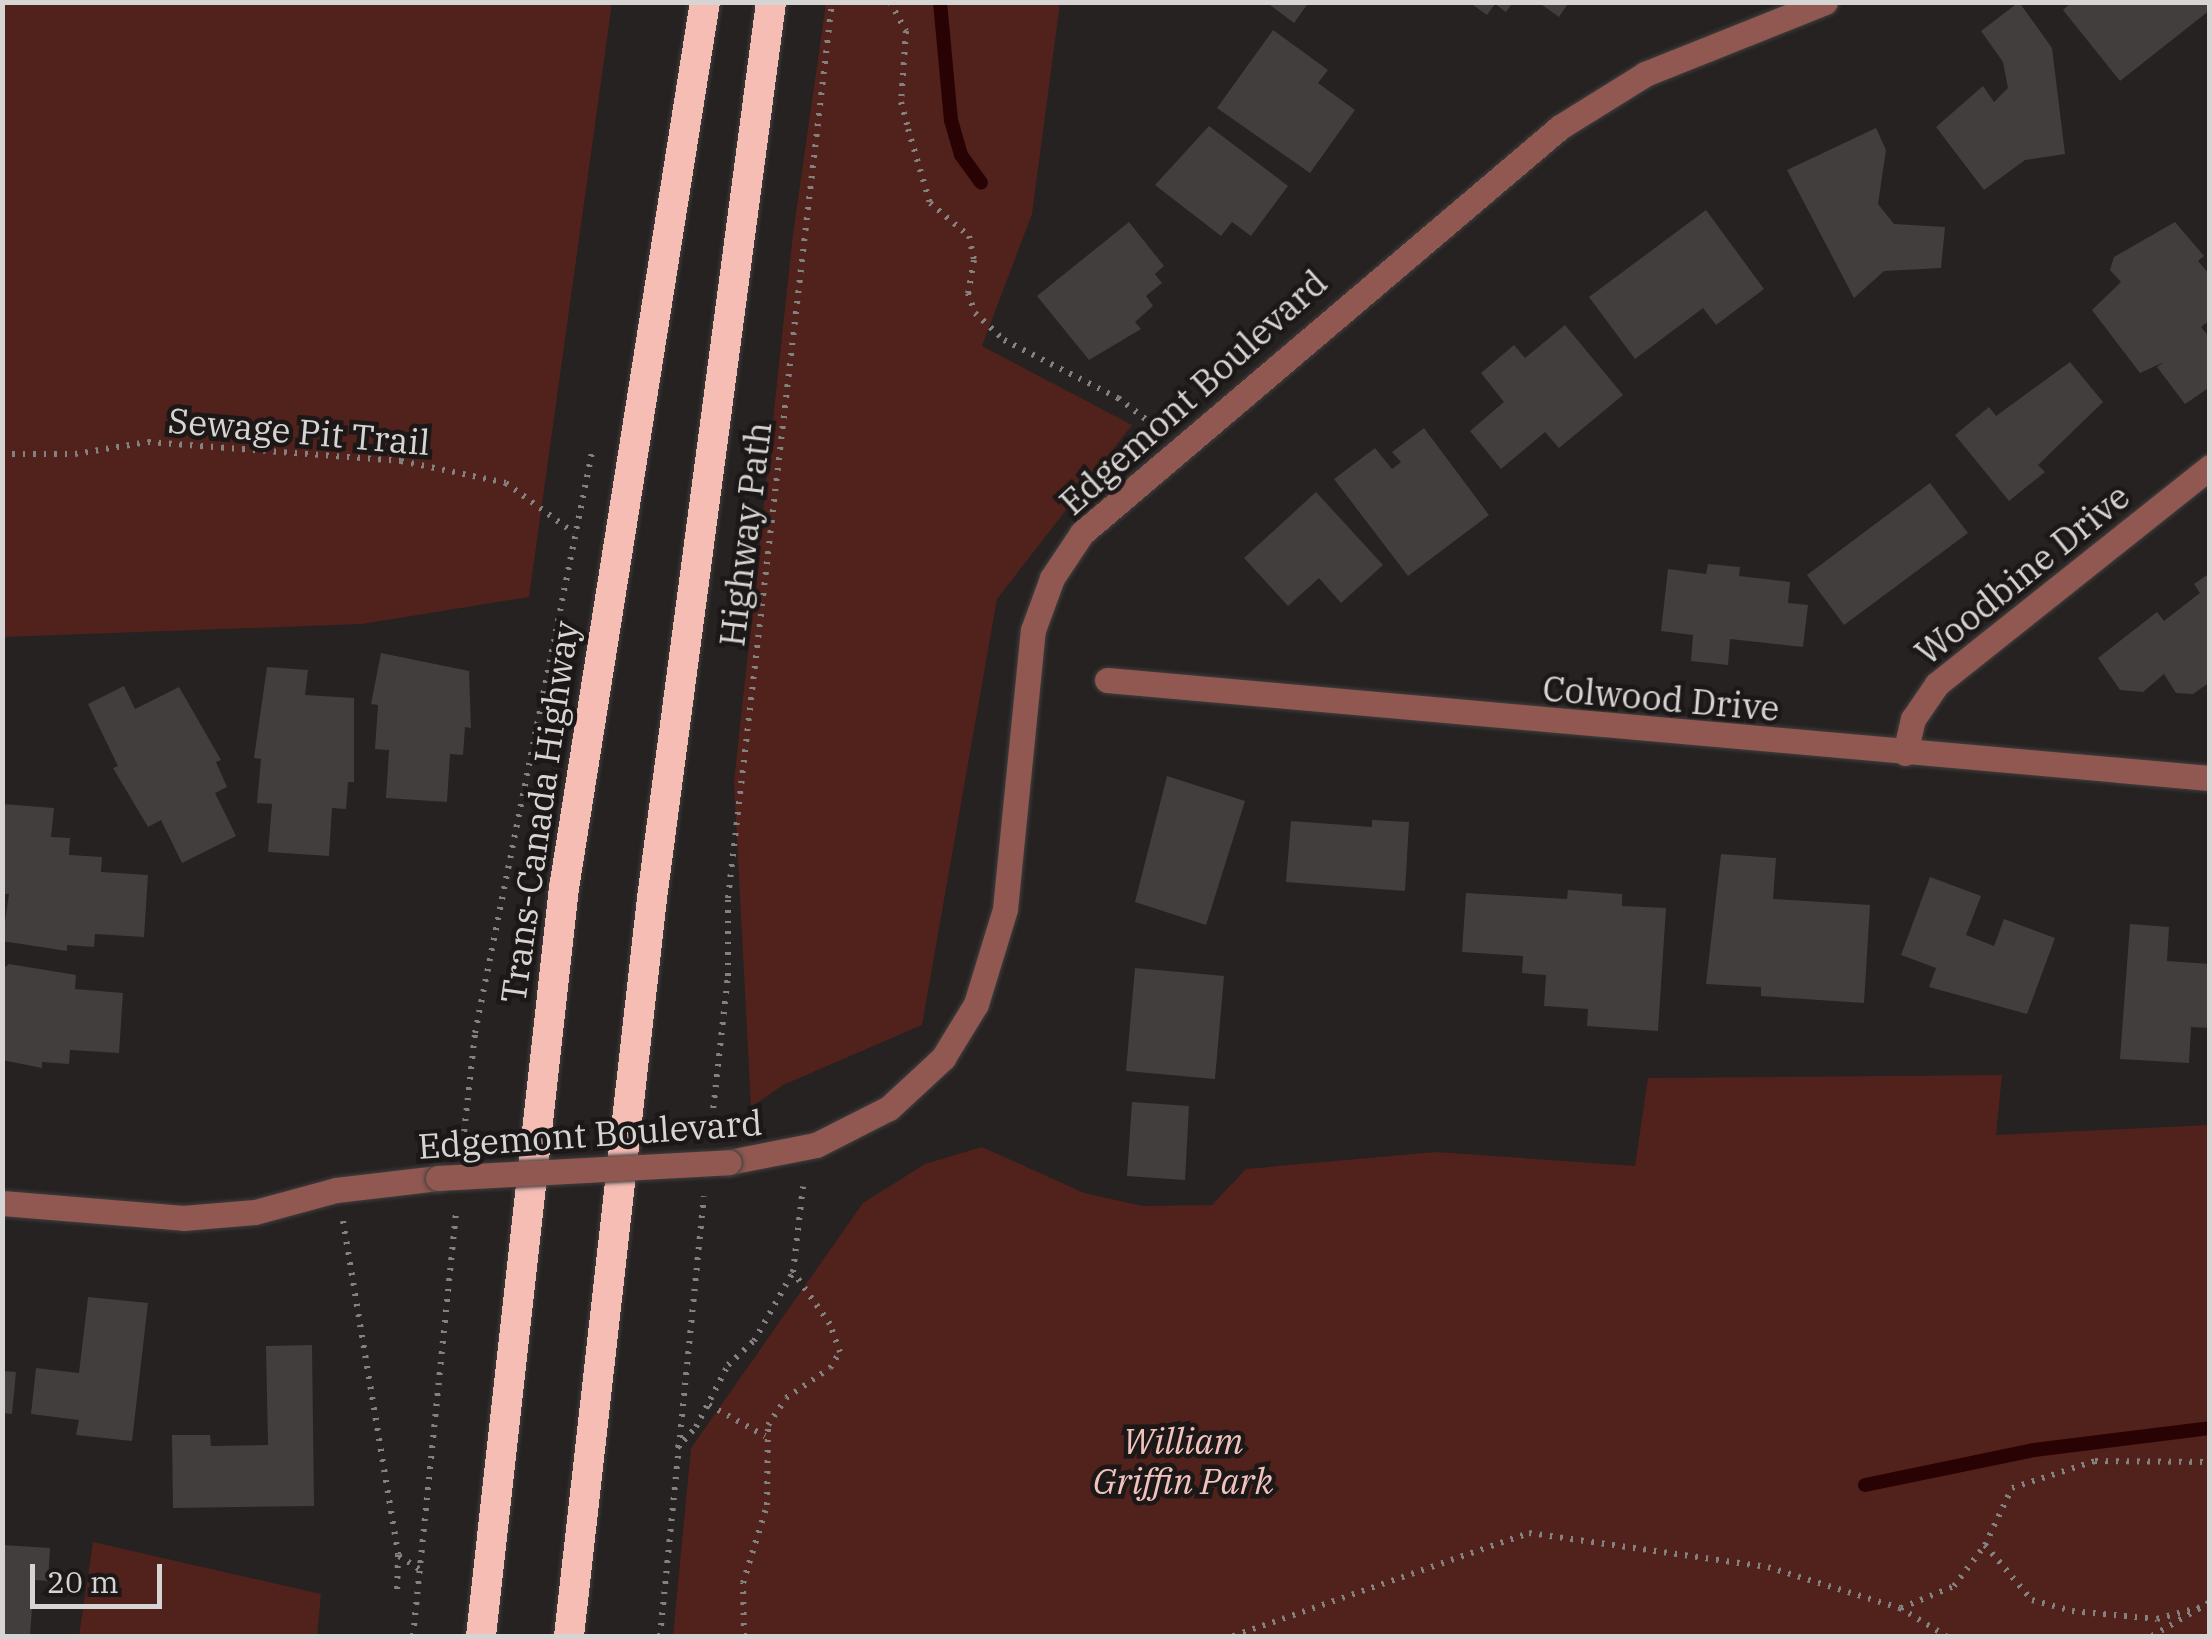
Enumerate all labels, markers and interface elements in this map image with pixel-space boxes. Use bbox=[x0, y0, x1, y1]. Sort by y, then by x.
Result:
street label: Edgemont Boulevard bbox=[1051, 261, 1335, 523]
street label: Sewage Pit Trail bbox=[166, 399, 432, 463]
street label: Highway Path bbox=[710, 419, 780, 649]
street label: Woodbine Drive bbox=[1906, 475, 2138, 673]
street label: Trans-Canada Highway bbox=[491, 618, 587, 1006]
street label: Colwood Drive bbox=[1541, 667, 1781, 729]
street label: Edgemont Boulevard bbox=[416, 1101, 764, 1167]
park label: William Griffin Park bbox=[1093, 1420, 1273, 1502]
scale bar bbox=[35, 1544, 168, 1606]
text: 20 m bbox=[47, 1562, 119, 1601]

